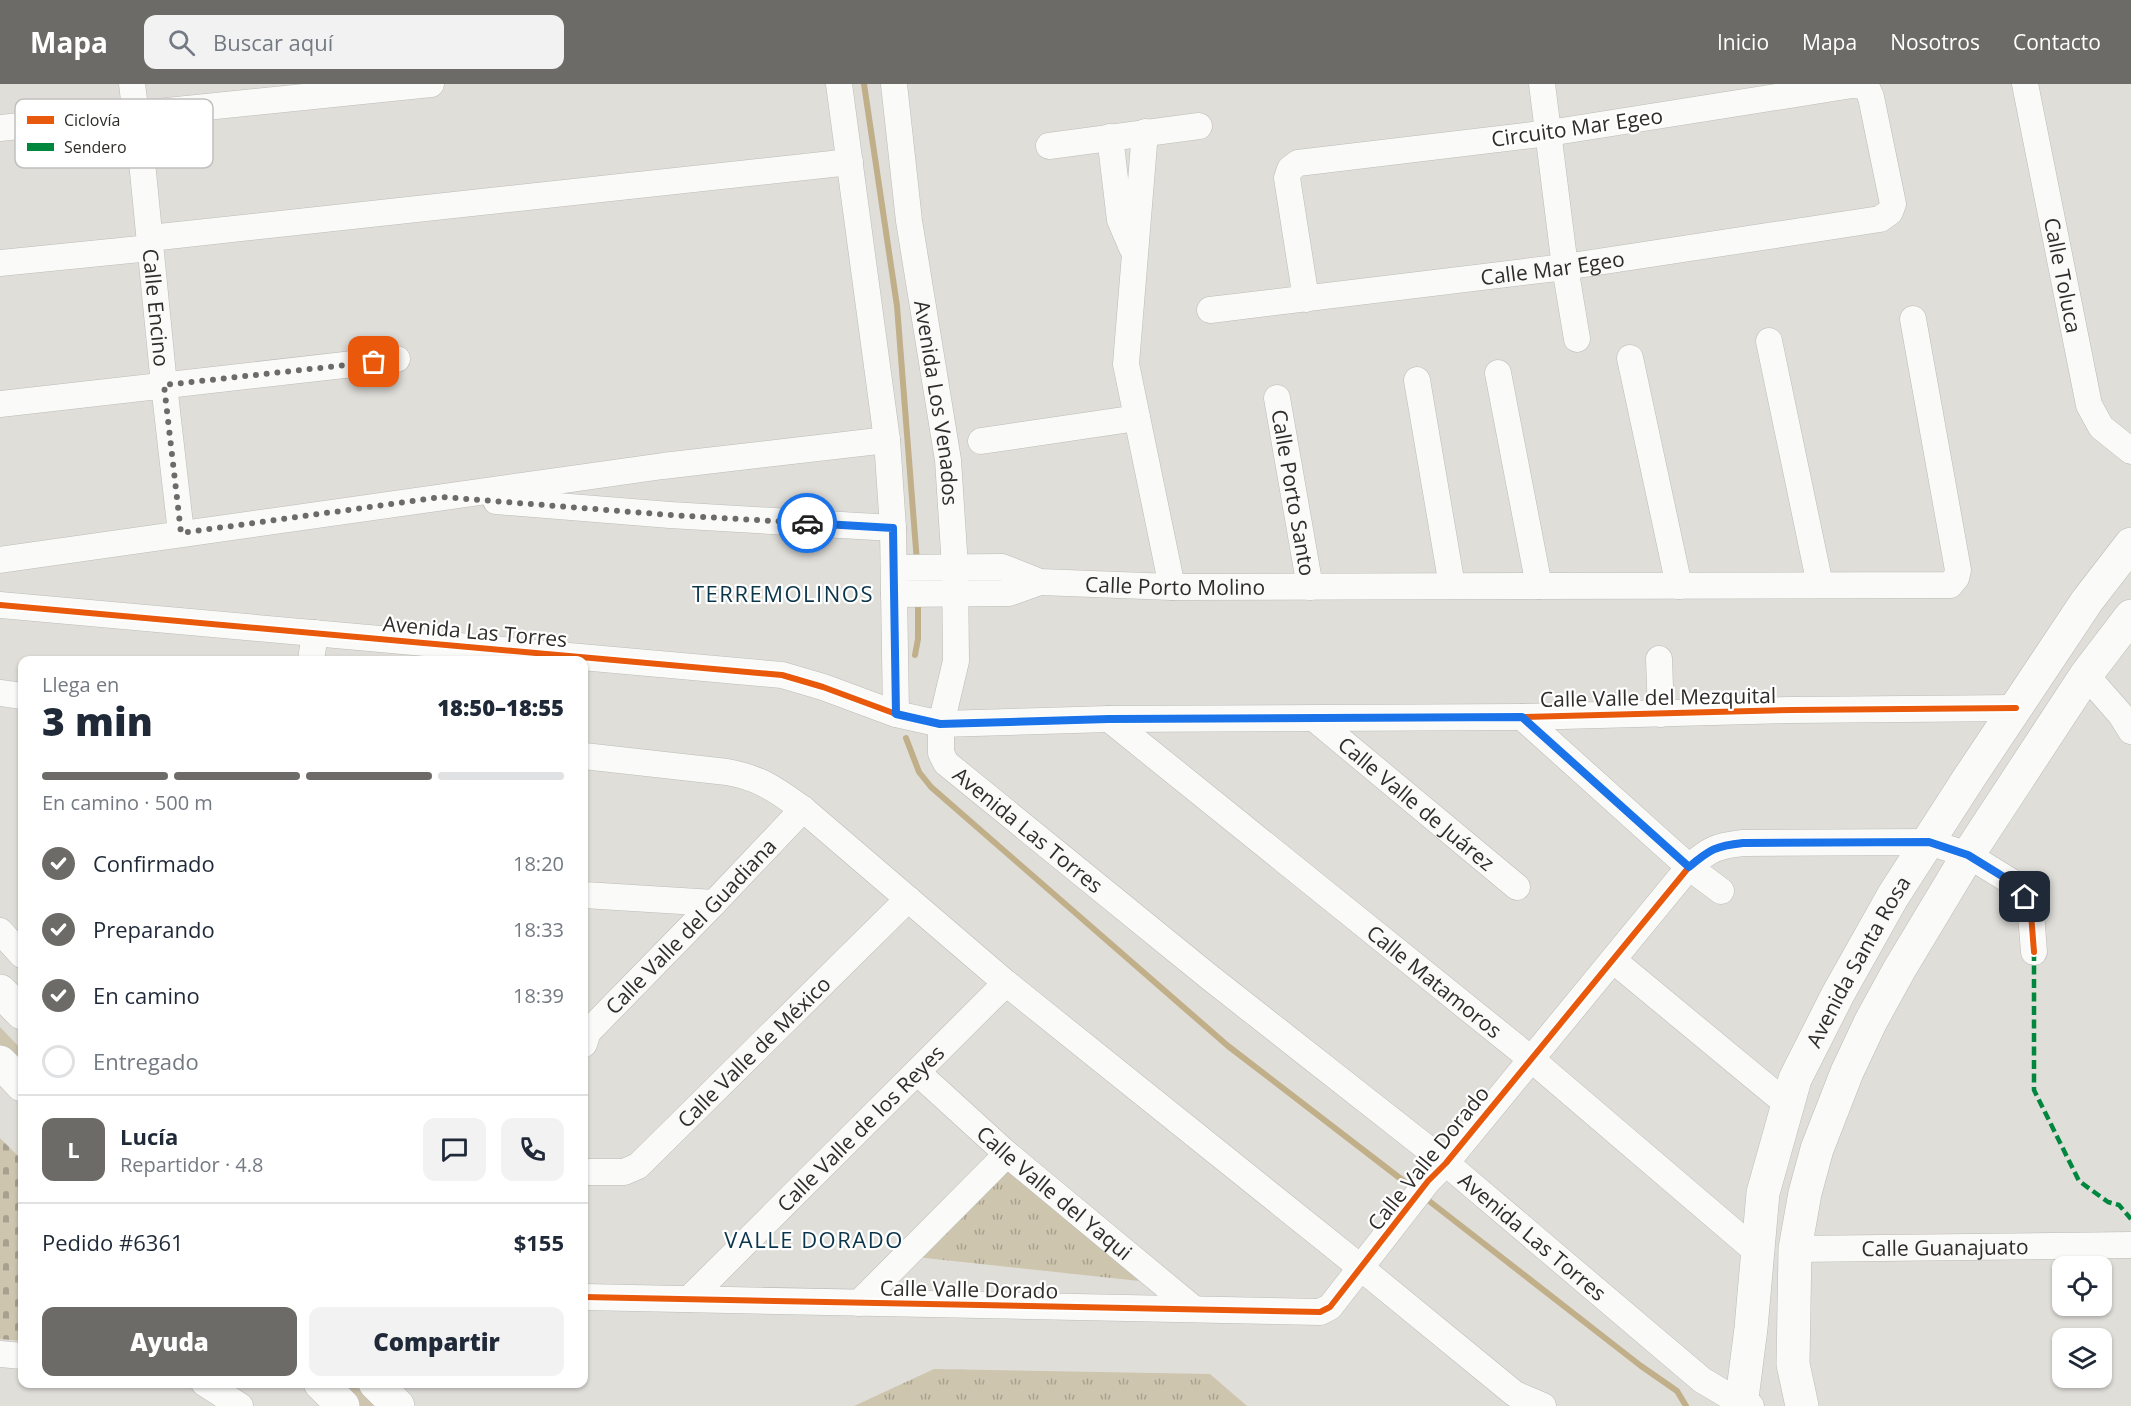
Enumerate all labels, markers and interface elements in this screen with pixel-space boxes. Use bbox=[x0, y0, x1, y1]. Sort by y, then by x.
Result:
search box bbox=[144, 15, 564, 69]
text: Mapa bbox=[30, 23, 108, 61]
icon: search bbox=[165, 26, 198, 59]
text: Buscar aquí bbox=[213, 27, 333, 57]
text: Inicio bbox=[1717, 28, 1769, 56]
text: Mapa bbox=[1802, 28, 1857, 56]
text: Nosotros bbox=[1890, 28, 1980, 56]
text: Contacto bbox=[2013, 28, 2101, 56]
legend bbox=[15, 99, 213, 168]
street label: Circuito Mar Egeo bbox=[1489, 101, 1665, 153]
text: Ciclovía bbox=[64, 109, 120, 131]
text: Sendero bbox=[64, 136, 127, 158]
street label: Calle Toluca bbox=[2038, 215, 2088, 335]
street label: Calle Mar Egeo bbox=[1479, 244, 1626, 291]
street label: Calle Encino bbox=[137, 247, 176, 368]
street label: Avenida Los Venados bbox=[908, 298, 965, 506]
pin bbox=[348, 336, 399, 387]
icon: bag bbox=[357, 345, 390, 378]
street label: Calle Porto Santo bbox=[1265, 407, 1322, 578]
courier bbox=[777, 493, 837, 553]
icon: car bbox=[791, 507, 824, 540]
street label: Calle Porto Molino bbox=[1085, 570, 1265, 601]
district label: TERREMOLINOS bbox=[692, 578, 874, 608]
street label: Avenida Las Torres bbox=[382, 609, 568, 653]
text: Llega en bbox=[42, 671, 119, 698]
street label: Calle Valle del Mezquital bbox=[1540, 681, 1776, 713]
text: 18:50–18:55 bbox=[437, 692, 564, 722]
text: 3 min bbox=[42, 694, 153, 747]
street label: Calle Valle de Juárez bbox=[1332, 730, 1501, 877]
street label: Avenida Las Torres bbox=[947, 761, 1109, 899]
text: En camino · 500 m bbox=[42, 789, 213, 816]
street label: Calle Valle del Guadiana bbox=[599, 832, 782, 1020]
icon: check bbox=[42, 847, 75, 880]
text: Confirmado bbox=[93, 848, 215, 878]
text: 18:20 bbox=[513, 850, 564, 877]
street label: Avenida Santa Rosa bbox=[1799, 870, 1917, 1052]
pin bbox=[1999, 871, 2050, 922]
icon: home bbox=[2008, 880, 2041, 913]
icon: check bbox=[42, 913, 75, 946]
text: Preparando bbox=[93, 914, 215, 944]
text: 18:33 bbox=[513, 916, 564, 943]
street label: Calle Matamoros bbox=[1361, 918, 1508, 1044]
street label: Calle Valle de México bbox=[671, 970, 836, 1133]
icon: check bbox=[42, 979, 75, 1012]
text: En camino bbox=[93, 980, 200, 1010]
text: 18:39 bbox=[513, 982, 564, 1009]
street label: Calle Valle de los Reyes bbox=[771, 1039, 950, 1218]
text: Entregado bbox=[93, 1046, 199, 1076]
street label: Calle Valle Dorado bbox=[1361, 1080, 1495, 1236]
button: chat bbox=[423, 1118, 486, 1181]
button: phone bbox=[501, 1118, 564, 1181]
street label: Calle Valle del Yaqui bbox=[971, 1119, 1138, 1266]
text: Lucía bbox=[120, 1121, 178, 1151]
text: L bbox=[67, 1134, 80, 1164]
text: Repartidor · 4.8 bbox=[120, 1151, 264, 1178]
street label: Avenida Las Torres bbox=[1453, 1166, 1612, 1307]
district label: VALLE DORADO bbox=[724, 1224, 904, 1254]
text: Pedido #6361 bbox=[42, 1227, 184, 1257]
text: $155 bbox=[514, 1227, 564, 1257]
street label: Calle Guanajuato bbox=[1861, 1232, 2029, 1262]
map controls bbox=[2052, 1256, 2112, 1388]
button: locate bbox=[2052, 1256, 2112, 1316]
street label: Calle Valle Dorado bbox=[880, 1273, 1058, 1305]
button: Ayuda bbox=[42, 1307, 297, 1376]
button: Compartir bbox=[309, 1307, 564, 1376]
button: layers bbox=[2052, 1328, 2112, 1388]

